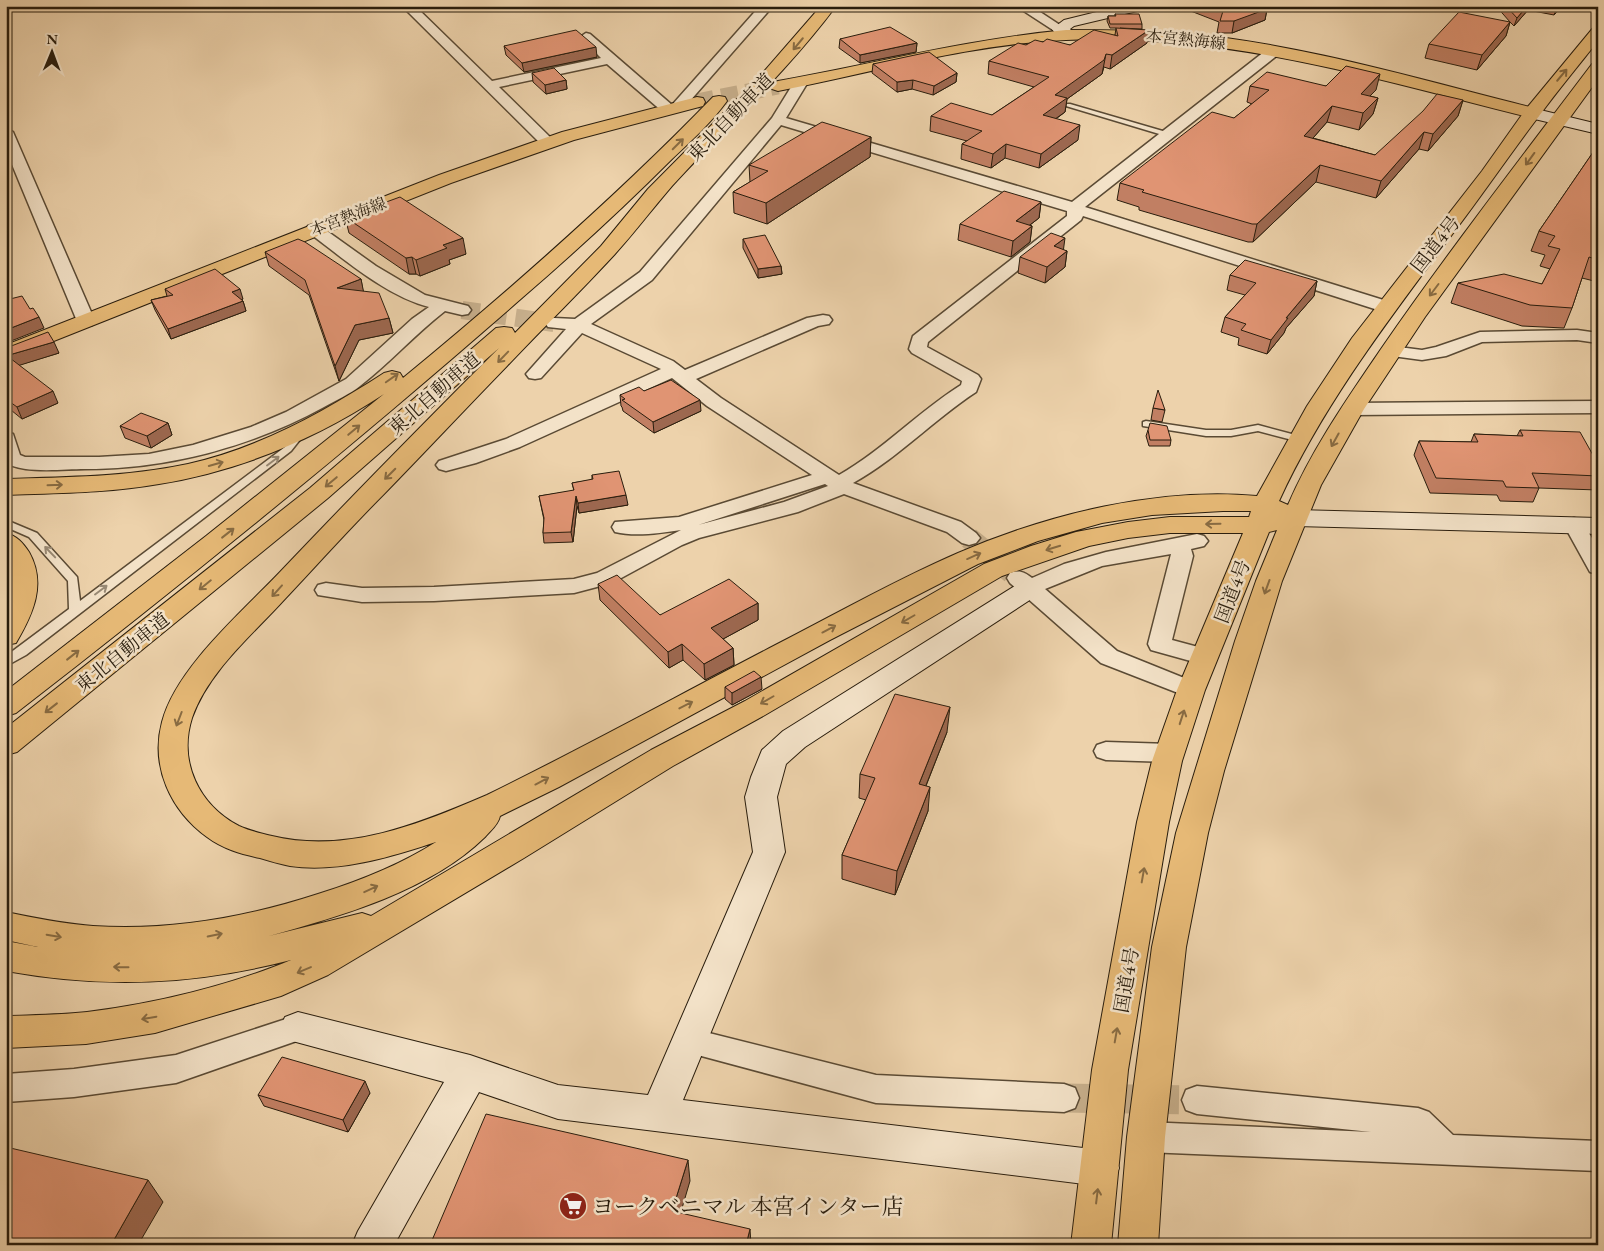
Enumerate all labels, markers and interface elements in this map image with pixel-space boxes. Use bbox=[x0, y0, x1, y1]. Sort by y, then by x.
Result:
street label: 本宮熱海線 bbox=[1145, 25, 1227, 54]
north arrow bbox=[28, 28, 78, 78]
text: N bbox=[46, 30, 59, 48]
one-way arrow bbox=[792, 37, 803, 50]
street label: 東北自動車道 bbox=[682, 68, 779, 167]
one-way arrow bbox=[1557, 69, 1568, 82]
one-way arrow bbox=[671, 138, 683, 150]
one-way arrow bbox=[1525, 152, 1535, 166]
street label: 本宮熱海線 bbox=[307, 192, 389, 241]
street label: 国道4号 bbox=[1405, 211, 1466, 278]
one-way arrow bbox=[1429, 283, 1439, 297]
street label: 東北自動車道 bbox=[383, 347, 486, 440]
one-way arrow bbox=[497, 351, 509, 364]
one-way arrow bbox=[385, 372, 398, 383]
one-way arrow bbox=[347, 425, 360, 436]
one-way arrow bbox=[1329, 432, 1339, 447]
one-way arrow bbox=[266, 456, 280, 466]
one-way arrow bbox=[207, 459, 223, 468]
one-way arrow bbox=[384, 468, 396, 480]
one-way arrow bbox=[325, 476, 338, 487]
one-way arrow bbox=[46, 480, 63, 490]
one-way arrow bbox=[1205, 519, 1222, 529]
one-way arrow bbox=[221, 527, 234, 538]
one-way arrow bbox=[1046, 543, 1062, 553]
one-way arrow bbox=[44, 546, 56, 559]
one-way arrow bbox=[966, 550, 981, 560]
street label: 国道4号 bbox=[1209, 556, 1256, 627]
one-way arrow bbox=[199, 579, 212, 590]
one-way arrow bbox=[1262, 579, 1271, 595]
one-way arrow bbox=[271, 584, 283, 597]
one-way arrow bbox=[94, 585, 107, 596]
street label: 東北自動車道 bbox=[70, 607, 174, 698]
one-way arrow bbox=[901, 614, 915, 624]
one-way arrow bbox=[822, 624, 837, 634]
one-way arrow bbox=[66, 650, 79, 661]
one-way arrow bbox=[761, 696, 775, 706]
one-way arrow bbox=[678, 700, 693, 709]
one-way arrow bbox=[45, 703, 58, 714]
one-way arrow bbox=[1178, 710, 1187, 726]
one-way arrow bbox=[174, 711, 183, 726]
one-way arrow bbox=[534, 776, 549, 785]
one-way arrow bbox=[1139, 867, 1149, 883]
one-way arrow bbox=[363, 883, 378, 893]
one-way arrow bbox=[207, 930, 223, 939]
one-way arrow bbox=[45, 931, 61, 941]
street label: 国道4号 bbox=[1108, 945, 1145, 1015]
one-way arrow bbox=[113, 962, 130, 972]
one-way arrow bbox=[297, 965, 312, 975]
one-way arrow bbox=[142, 1013, 158, 1023]
one-way arrow bbox=[1112, 1027, 1122, 1043]
one-way arrow bbox=[1092, 1189, 1102, 1205]
supermarket icon: ヨークベニマル 本宮インター店 bbox=[558, 1191, 588, 1221]
place label: ヨークベニマル 本宮インター店 bbox=[592, 1192, 904, 1221]

